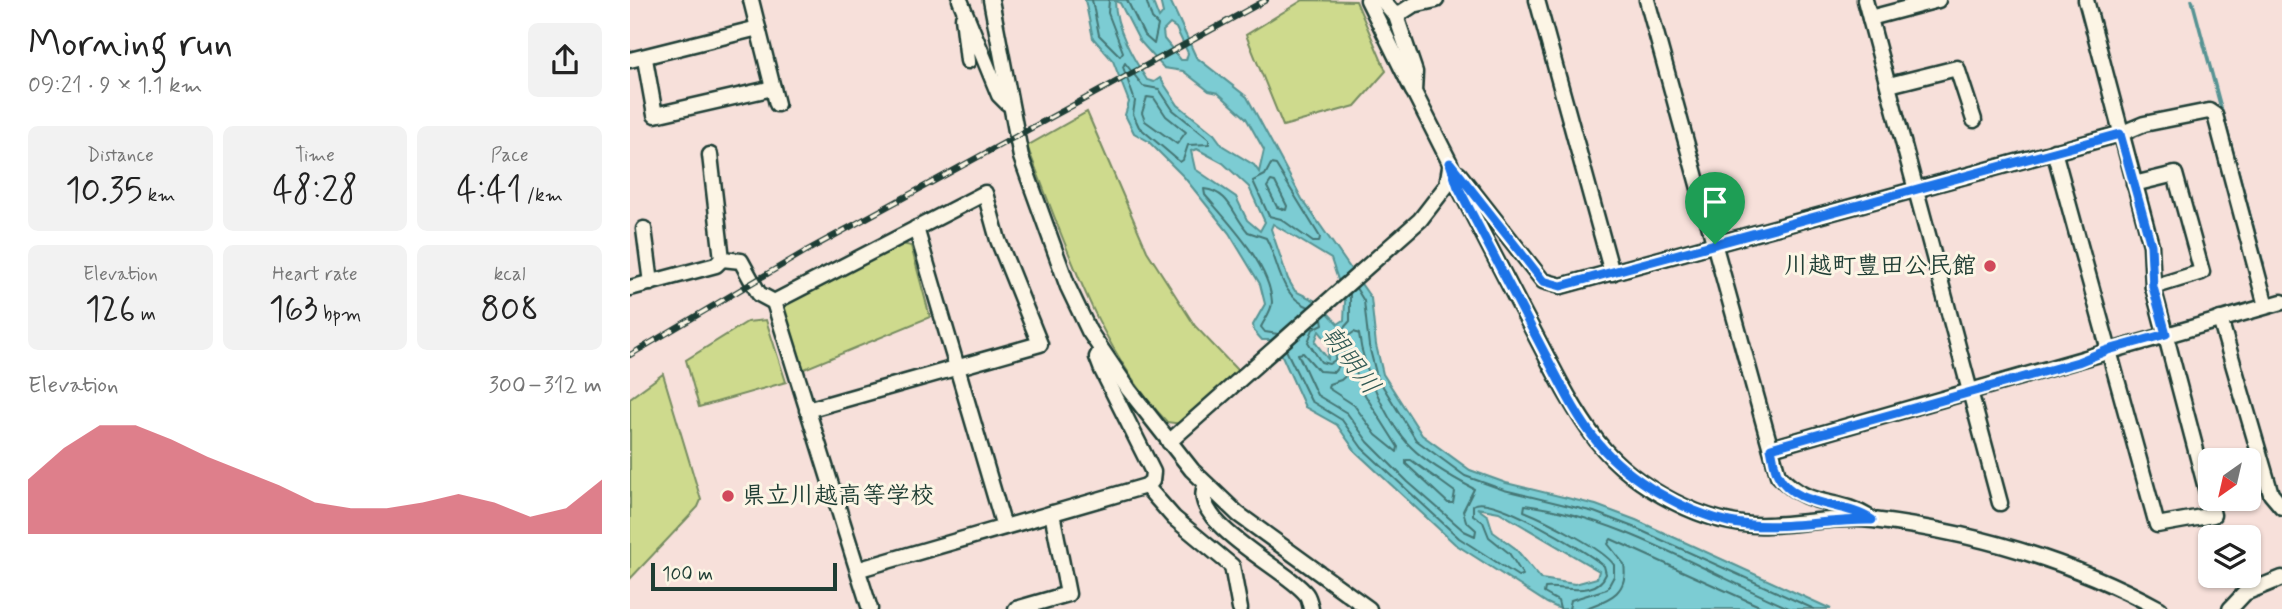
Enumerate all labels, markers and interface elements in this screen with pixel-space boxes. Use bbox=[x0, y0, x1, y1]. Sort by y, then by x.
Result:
text: Morning run bbox=[28, 20, 233, 69]
button: share bbox=[528, 23, 602, 97]
text: 09:21 · 9 × 1.1 km bbox=[28, 71, 202, 101]
text: Distance bbox=[87, 143, 154, 168]
text: Time bbox=[295, 143, 335, 168]
text: Pace bbox=[491, 143, 529, 168]
text: 10.35 bbox=[65, 168, 143, 214]
text: 48:28 bbox=[272, 168, 358, 214]
text: 4:41 bbox=[457, 168, 522, 214]
pin bbox=[1685, 172, 1745, 244]
text: km bbox=[143, 183, 175, 208]
text: /km bbox=[522, 183, 563, 208]
icon: arrive bbox=[1696, 183, 1734, 221]
place label: 川越町豊田公民館 bbox=[1784, 251, 1976, 282]
marker: 川越町豊田公民館 bbox=[1982, 258, 1998, 274]
text: Elevation bbox=[83, 262, 158, 287]
text: Heart rate bbox=[272, 262, 358, 287]
text: kcal bbox=[494, 262, 526, 287]
text: 126 bbox=[85, 287, 136, 333]
text: 163 bbox=[269, 287, 318, 333]
text: 808 bbox=[480, 287, 539, 333]
text: m bbox=[136, 302, 156, 327]
text: bpm bbox=[318, 302, 361, 327]
water label: 朝明川 bbox=[1313, 320, 1387, 402]
text: Elevation bbox=[28, 371, 119, 401]
text: 300–312 m bbox=[488, 371, 602, 401]
north arrow bbox=[2198, 448, 2261, 511]
map controls bbox=[2198, 448, 2261, 588]
place label: 県立川越高等学校 bbox=[742, 481, 934, 512]
marker: 県立川越高等学校 bbox=[720, 488, 736, 504]
button: layers bbox=[2198, 525, 2261, 588]
scale bar bbox=[651, 560, 836, 592]
text: 100 m bbox=[662, 562, 713, 587]

